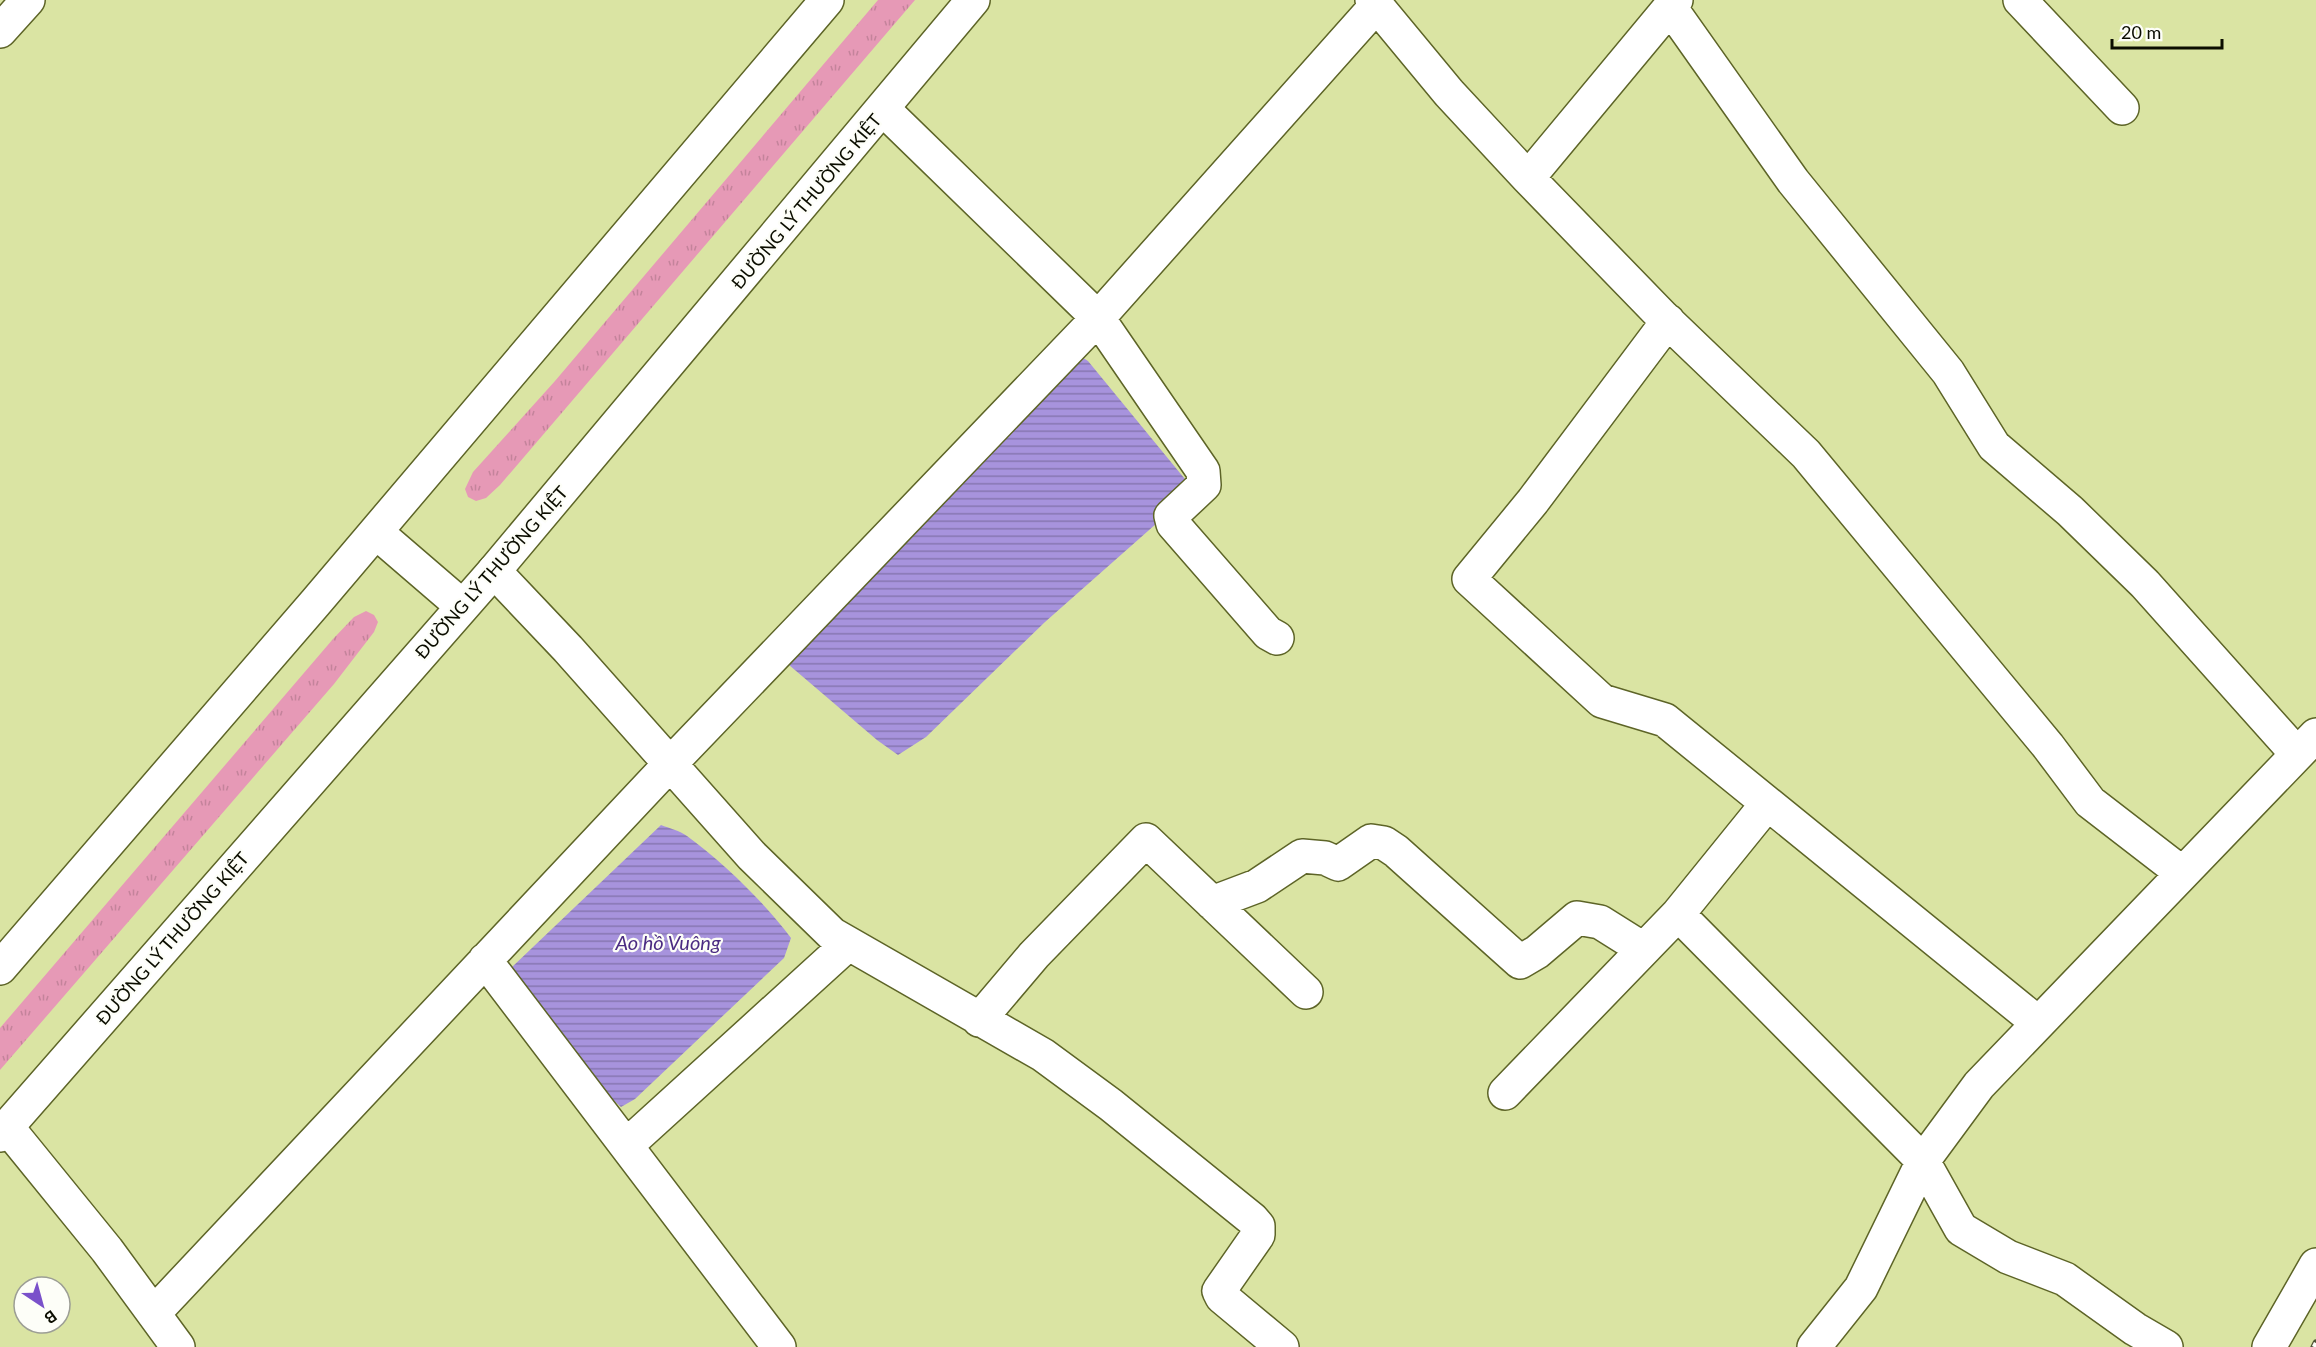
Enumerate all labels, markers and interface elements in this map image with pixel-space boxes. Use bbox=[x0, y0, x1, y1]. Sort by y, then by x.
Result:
scale bar bbox=[2112, 12, 2222, 50]
text: 20 m bbox=[2121, 21, 2161, 43]
street label: ĐƯỜNG LÝ THƯỜNG KIỆT bbox=[726, 109, 886, 293]
street label: ĐƯỜNG LÝ THƯỜNG KIỆT bbox=[410, 481, 572, 663]
street label: ĐƯỜNG LÝ THƯỜNG KIỆT bbox=[91, 847, 253, 1029]
water label: Ao hồ Vuông bbox=[614, 930, 721, 954]
north arrow bbox=[12, 1275, 72, 1335]
text: B bbox=[41, 1307, 61, 1328]

